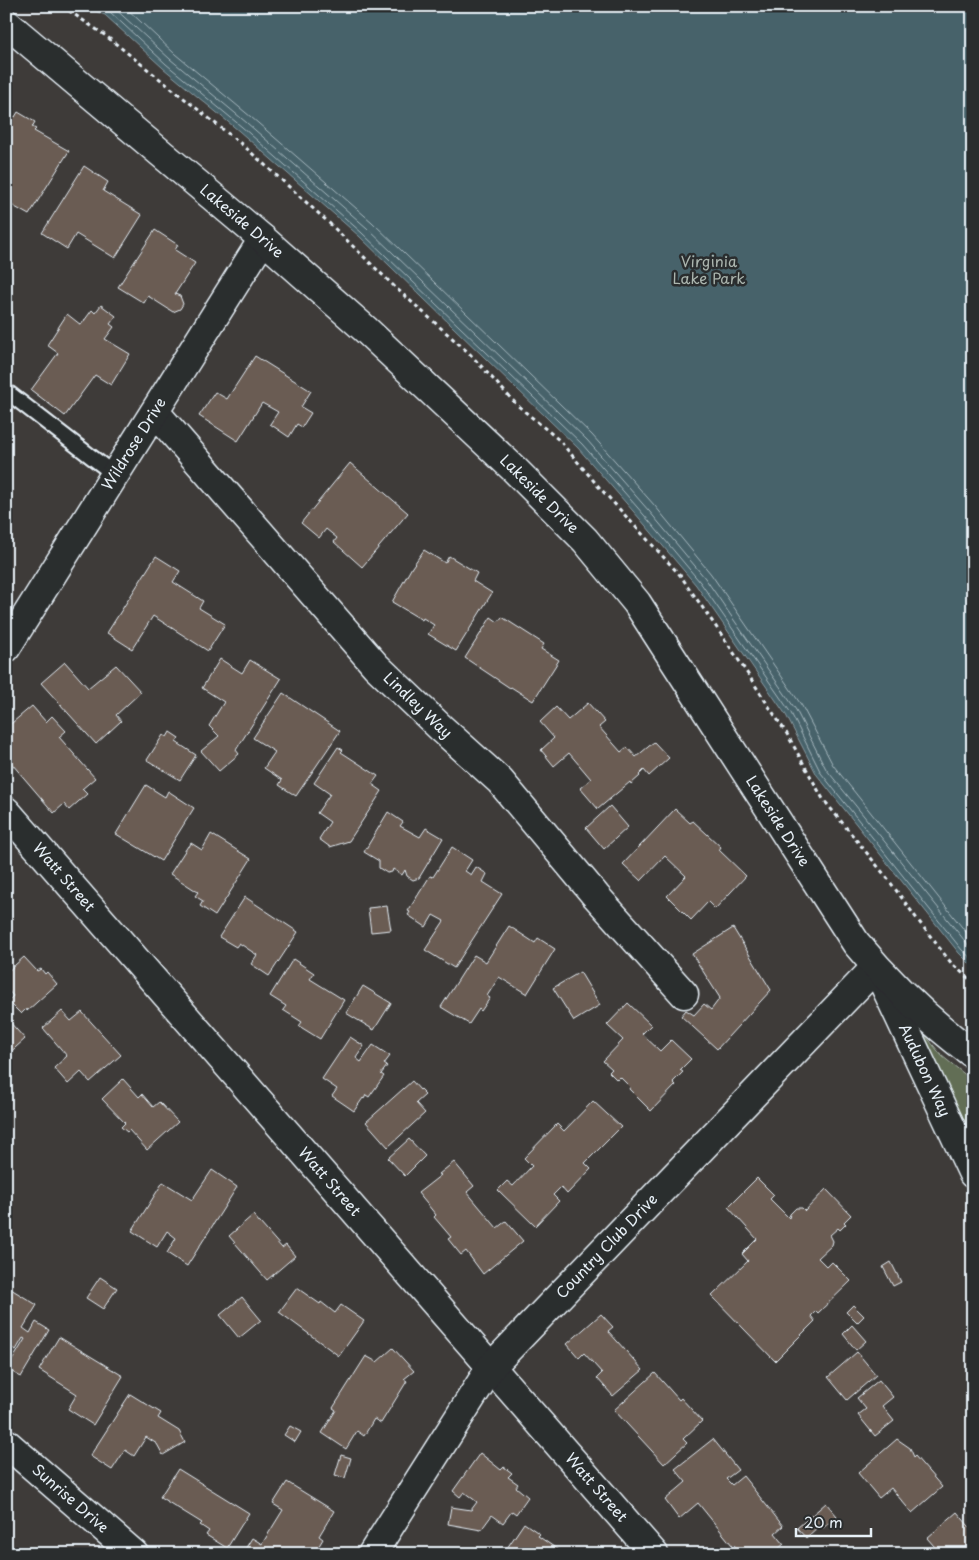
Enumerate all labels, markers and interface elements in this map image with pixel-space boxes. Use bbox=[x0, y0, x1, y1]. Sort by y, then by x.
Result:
street label: Lakeside Drive bbox=[196, 178, 290, 263]
park label: Virginia Lake Park bbox=[672, 249, 746, 289]
street label: Wildrose Drive bbox=[95, 392, 171, 494]
street label: Lakeside Drive bbox=[495, 448, 585, 538]
street label: Lindley Way bbox=[379, 666, 458, 743]
street label: Lakeside Drive bbox=[741, 771, 817, 870]
street label: Watt Street bbox=[28, 837, 102, 916]
street label: Audubon Way bbox=[894, 1019, 958, 1120]
street label: Watt Street bbox=[294, 1141, 367, 1221]
street label: Country Club Drive bbox=[550, 1188, 662, 1303]
street label: Watt Street bbox=[561, 1447, 634, 1527]
street label: Sunrise Drive bbox=[28, 1458, 115, 1537]
scale bar bbox=[796, 1505, 872, 1537]
text: 20 m bbox=[804, 1510, 843, 1533]

